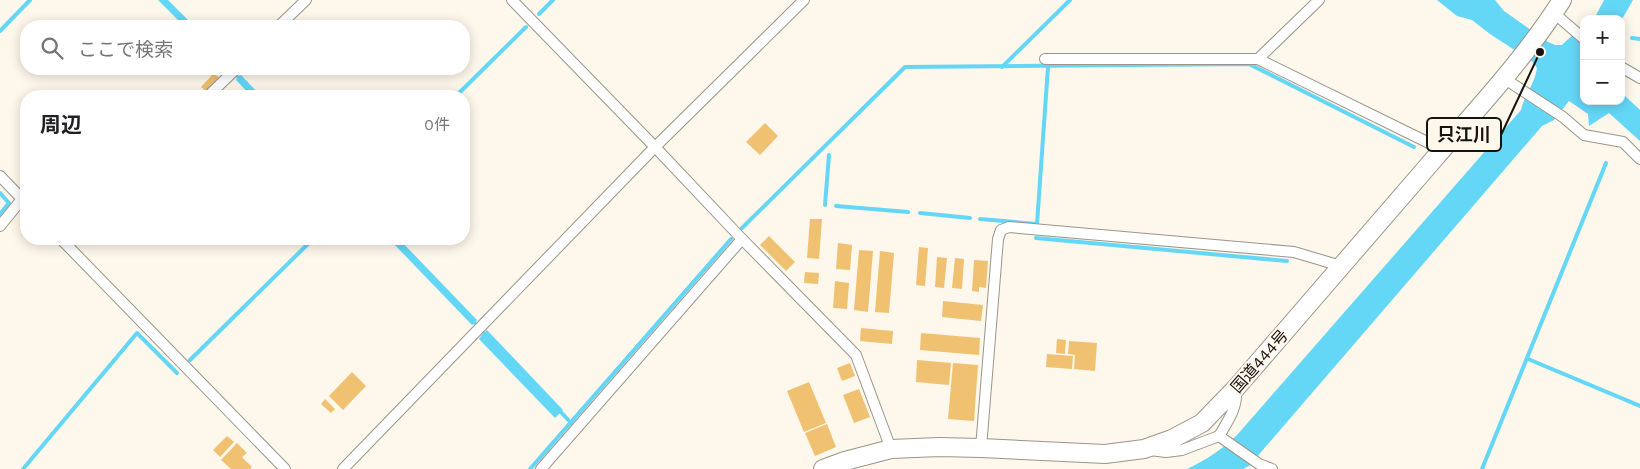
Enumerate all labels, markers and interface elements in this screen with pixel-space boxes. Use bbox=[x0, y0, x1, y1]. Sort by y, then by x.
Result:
map controls bbox=[1580, 15, 1625, 105]
button: + bbox=[1580, 15, 1625, 60]
search box bbox=[20, 20, 470, 75]
icon: search bbox=[38, 34, 66, 62]
text: ここで検索 bbox=[78, 38, 173, 61]
button: − bbox=[1580, 60, 1625, 105]
text: 周辺 bbox=[40, 112, 82, 137]
text: 0件 bbox=[424, 115, 450, 134]
callout: 只江川 bbox=[1427, 118, 1501, 151]
text: 只江川 bbox=[1437, 124, 1491, 145]
street label: 国道444号 bbox=[1227, 326, 1292, 397]

